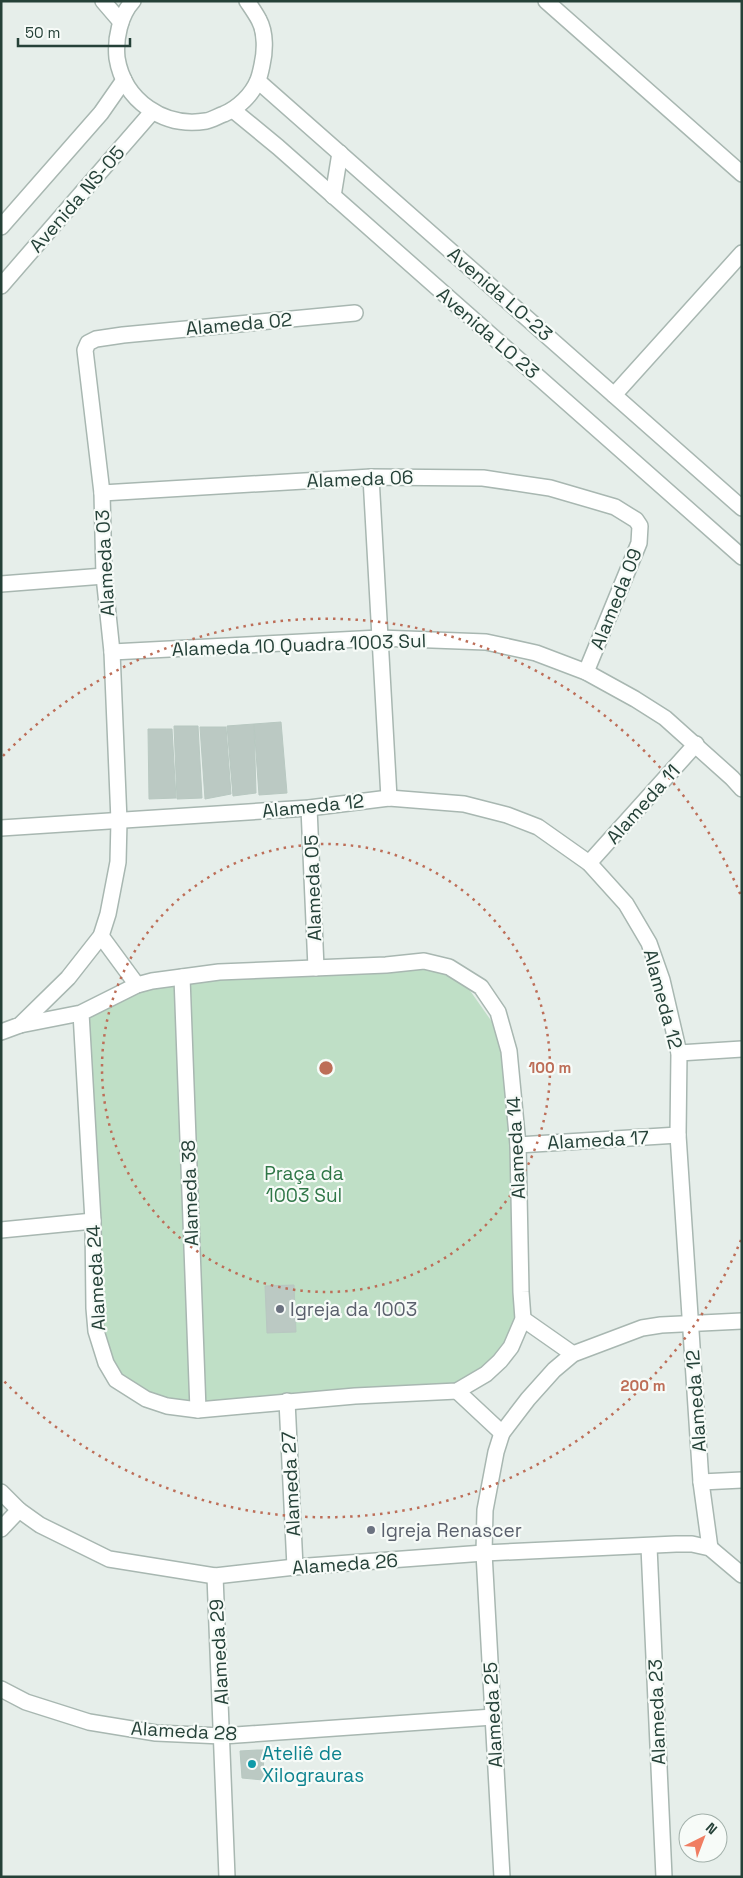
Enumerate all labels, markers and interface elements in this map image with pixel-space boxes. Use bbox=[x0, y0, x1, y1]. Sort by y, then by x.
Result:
scale bar bbox=[18, 15, 130, 47]
text: 50 m bbox=[25, 23, 60, 42]
street label: Avenida NS-05 bbox=[24, 140, 130, 258]
street label: Avenida LO-23 bbox=[442, 241, 558, 347]
street label: Avenida LO 23 bbox=[432, 282, 544, 384]
street label: Alameda 02 bbox=[185, 307, 293, 341]
street label: Alameda 06 bbox=[306, 465, 414, 493]
street label: Alameda 03 bbox=[90, 509, 120, 617]
street label: Alameda 09 bbox=[584, 545, 648, 653]
street label: Alameda 10 Quadra 1003 Sul bbox=[171, 628, 427, 662]
street label: Alameda 11 bbox=[601, 759, 685, 849]
street label: Alameda 12 bbox=[261, 788, 365, 824]
street label: Alameda 05 bbox=[299, 834, 327, 942]
street label: Alameda 12 bbox=[638, 946, 688, 1052]
text: 100 m bbox=[529, 1058, 571, 1077]
centre of rings bbox=[317, 1059, 335, 1077]
street label: Alameda 14 bbox=[501, 1096, 531, 1200]
street label: Alameda 17 bbox=[546, 1125, 650, 1155]
street label: Alameda 38 bbox=[176, 1139, 204, 1247]
park label: Praça da 1003 Sul bbox=[264, 1161, 344, 1208]
street label: Alameda 24 bbox=[81, 1224, 111, 1332]
place label: Igreja da 1003 bbox=[290, 1297, 417, 1322]
marker: Igreja da 1003 bbox=[274, 1303, 286, 1315]
street label: Alameda 12 bbox=[680, 1349, 712, 1453]
text: 200 m bbox=[621, 1376, 665, 1395]
street label: Alameda 27 bbox=[276, 1431, 306, 1537]
place label: Igreja Renascer bbox=[381, 1518, 522, 1543]
marker: Igreja Renascer bbox=[365, 1524, 377, 1536]
street label: Alameda 26 bbox=[291, 1548, 399, 1580]
street label: Alameda 29 bbox=[204, 1598, 234, 1706]
street label: Alameda 23 bbox=[643, 1659, 671, 1765]
street label: Alameda 25 bbox=[478, 1661, 508, 1769]
street label: Alameda 28 bbox=[130, 1716, 238, 1746]
place label: Ateliê de Xilograuras bbox=[262, 1741, 364, 1788]
marker: Ateliê de Xilograuras bbox=[246, 1758, 258, 1770]
north arrow bbox=[678, 1813, 728, 1863]
text: N bbox=[702, 1819, 721, 1838]

